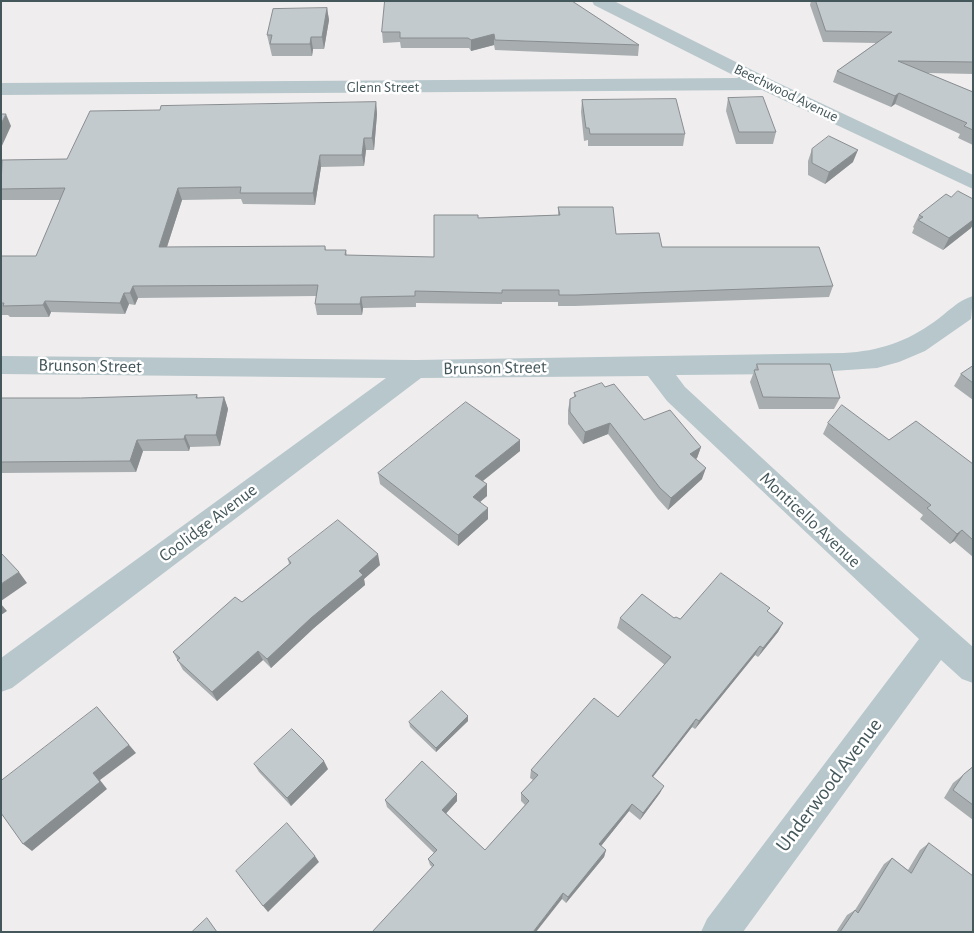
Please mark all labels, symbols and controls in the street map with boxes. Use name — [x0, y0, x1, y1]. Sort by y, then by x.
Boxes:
street label: Beechwood Avenue — [731, 60, 841, 126]
street label: Glenn Street — [347, 78, 419, 96]
street label: Brunson Street — [38, 354, 142, 378]
street label: Brunson Street — [443, 356, 547, 380]
street label: Monticello Avenue — [755, 468, 865, 572]
street label: Coolidge Avenue — [155, 479, 261, 567]
street label: Underwood Avenue — [770, 713, 888, 857]

